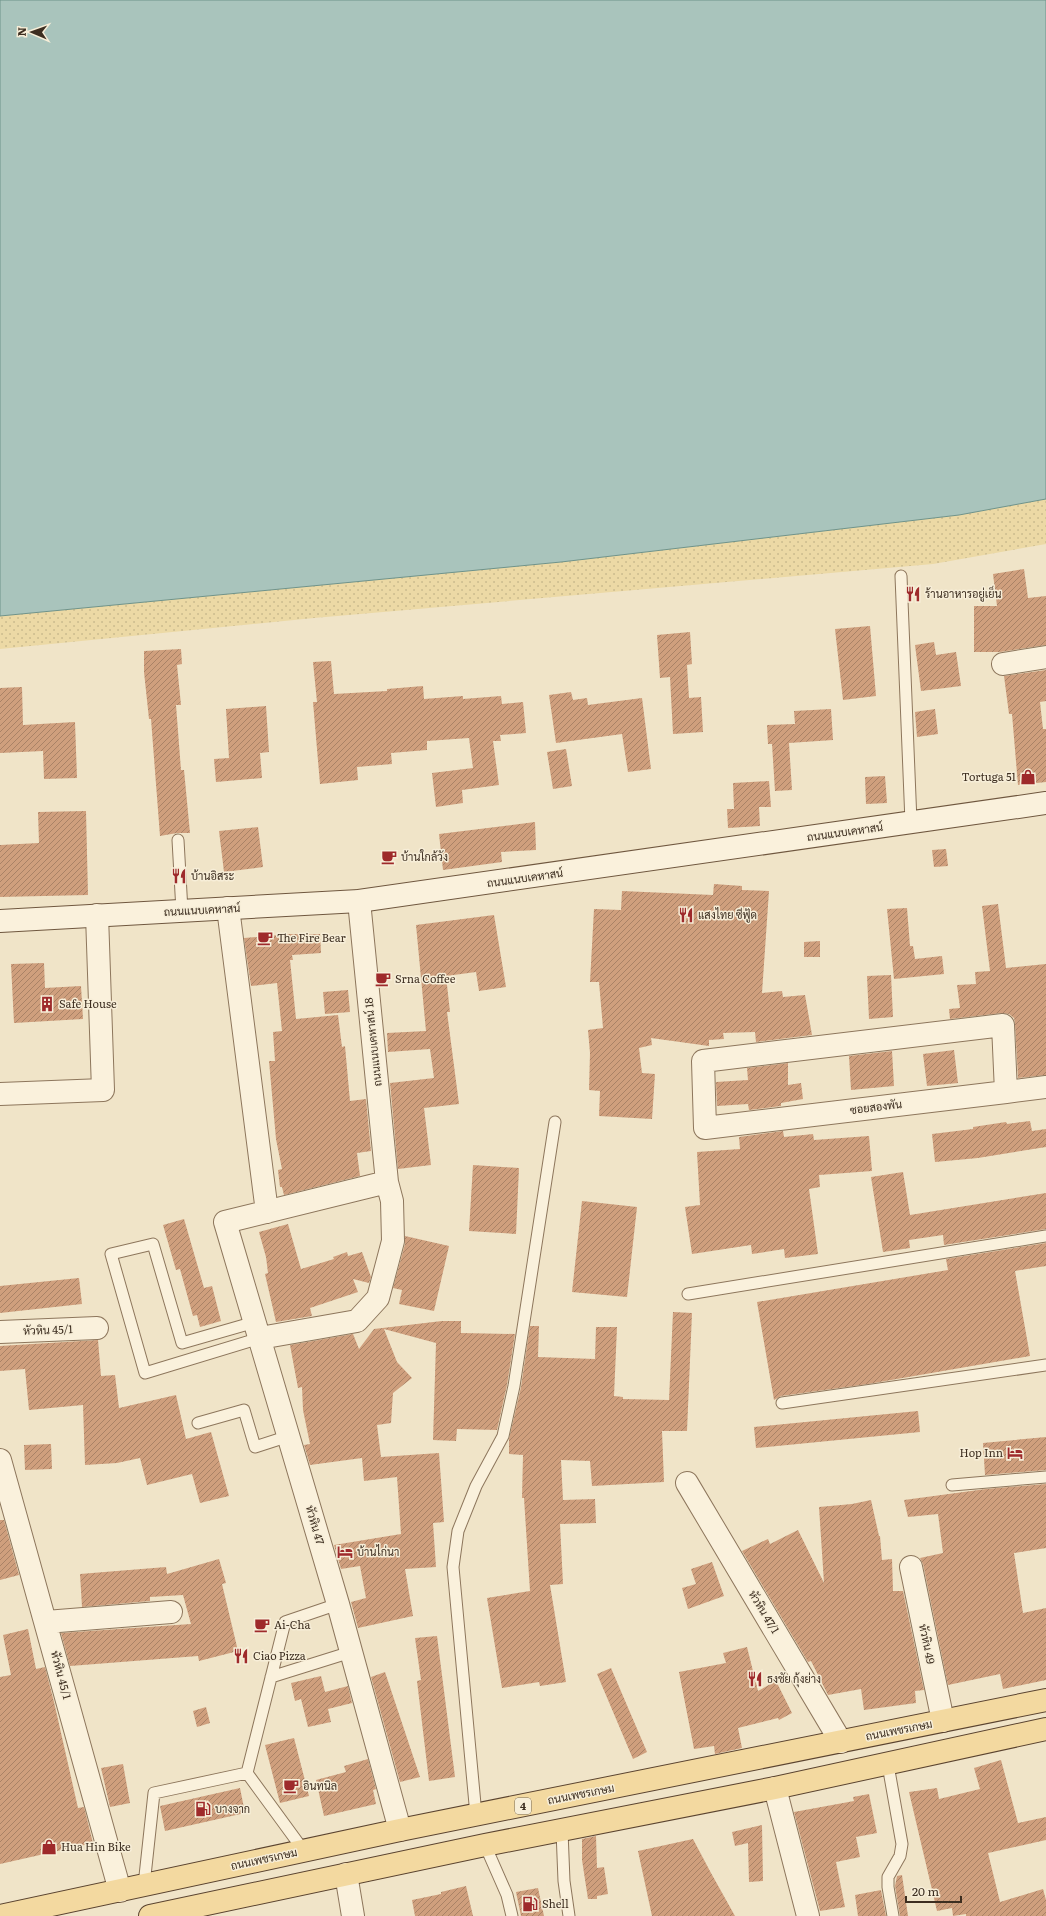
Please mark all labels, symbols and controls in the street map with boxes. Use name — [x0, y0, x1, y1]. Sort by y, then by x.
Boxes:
north arrow — [12, 12, 52, 52]
text: N — [13, 27, 29, 37]
restaurant icon: ร้านอาหารอยู่เย็น — [904, 585, 922, 603]
place label: ร้านอาหารอยู่เย็น — [925, 585, 1002, 602]
place label: Tortuga 51 — [962, 768, 1017, 784]
shop icon: Tortuga 51 — [1019, 768, 1037, 786]
street label: ถนนแนบเคหาสน์ — [806, 818, 884, 844]
cafe icon: บ้านใกล้วัง — [380, 848, 398, 866]
place label: บ้านใกล้วัง — [401, 848, 448, 864]
street label: ถนนแนบเคหาสน์ — [486, 864, 564, 890]
restaurant icon: บ้านอิสระ — [170, 867, 188, 885]
place label: บ้านอิสระ — [191, 867, 235, 883]
street label: ถนนแนบเคหาสน์ — [163, 899, 241, 919]
restaurant icon: แสงไทย ซีฟู้ด — [677, 906, 695, 924]
place label: แสงไทย ซีฟู้ด — [698, 906, 757, 923]
cafe icon: The Fire Bear — [256, 929, 274, 947]
place label: The Fire Bear — [277, 929, 347, 945]
cafe icon: Srna Coffee — [374, 970, 392, 988]
place label: Srna Coffee — [395, 970, 456, 986]
building icon: Safe House — [38, 995, 56, 1013]
place label: Safe House — [59, 995, 117, 1011]
street label: ถนนแนบเคหาสน์ 18 — [359, 997, 385, 1087]
street label: ซอยสองพัน — [849, 1095, 903, 1117]
street label: หัวหิน 45/1 — [23, 1320, 74, 1338]
place label: Hop Inn — [960, 1444, 1003, 1460]
hotel icon: Hop Inn — [1006, 1444, 1024, 1462]
street label: หัวหิน 47 — [303, 1503, 329, 1547]
hotel icon: บ้านไก่นา — [336, 1543, 354, 1561]
place label: บ้านไก่นา — [357, 1543, 399, 1559]
street label: หัวหิน 47/1 — [746, 1587, 784, 1637]
cafe icon: Ai-Cha — [253, 1616, 271, 1634]
place label: Ai-Cha — [274, 1616, 311, 1632]
street label: หัวหิน 49 — [916, 1622, 940, 1666]
restaurant icon: Ciao Pizza — [232, 1647, 250, 1665]
place label: Ciao Pizza — [253, 1647, 306, 1663]
street label: หัวหิน 45/1 — [48, 1649, 76, 1701]
restaurant icon: ธงชัย กุ้งย่าง — [746, 1670, 764, 1688]
place label: ธงชัย กุ้งย่าง — [767, 1670, 821, 1688]
street label: ถนนเพชรเกษม — [864, 1715, 934, 1743]
cafe icon: อินทนิล — [282, 1777, 300, 1795]
place label: อินทนิล — [303, 1777, 337, 1793]
street label: ถนนเพชรเกษม — [546, 1779, 616, 1807]
road number: 4 — [515, 1798, 531, 1814]
fuel station icon: บางจาก — [194, 1800, 212, 1818]
place label: บางจาก — [215, 1800, 250, 1816]
shop icon: Hua Hin Bike — [40, 1838, 58, 1856]
place label: Hua Hin Bike — [61, 1838, 131, 1854]
street label: ถนนเพชรเกษม — [229, 1843, 299, 1873]
scale bar — [906, 1878, 961, 1904]
text: 20 m — [912, 1882, 939, 1900]
fuel station icon: Shell — [521, 1895, 539, 1913]
place label: Shell — [542, 1895, 569, 1911]

